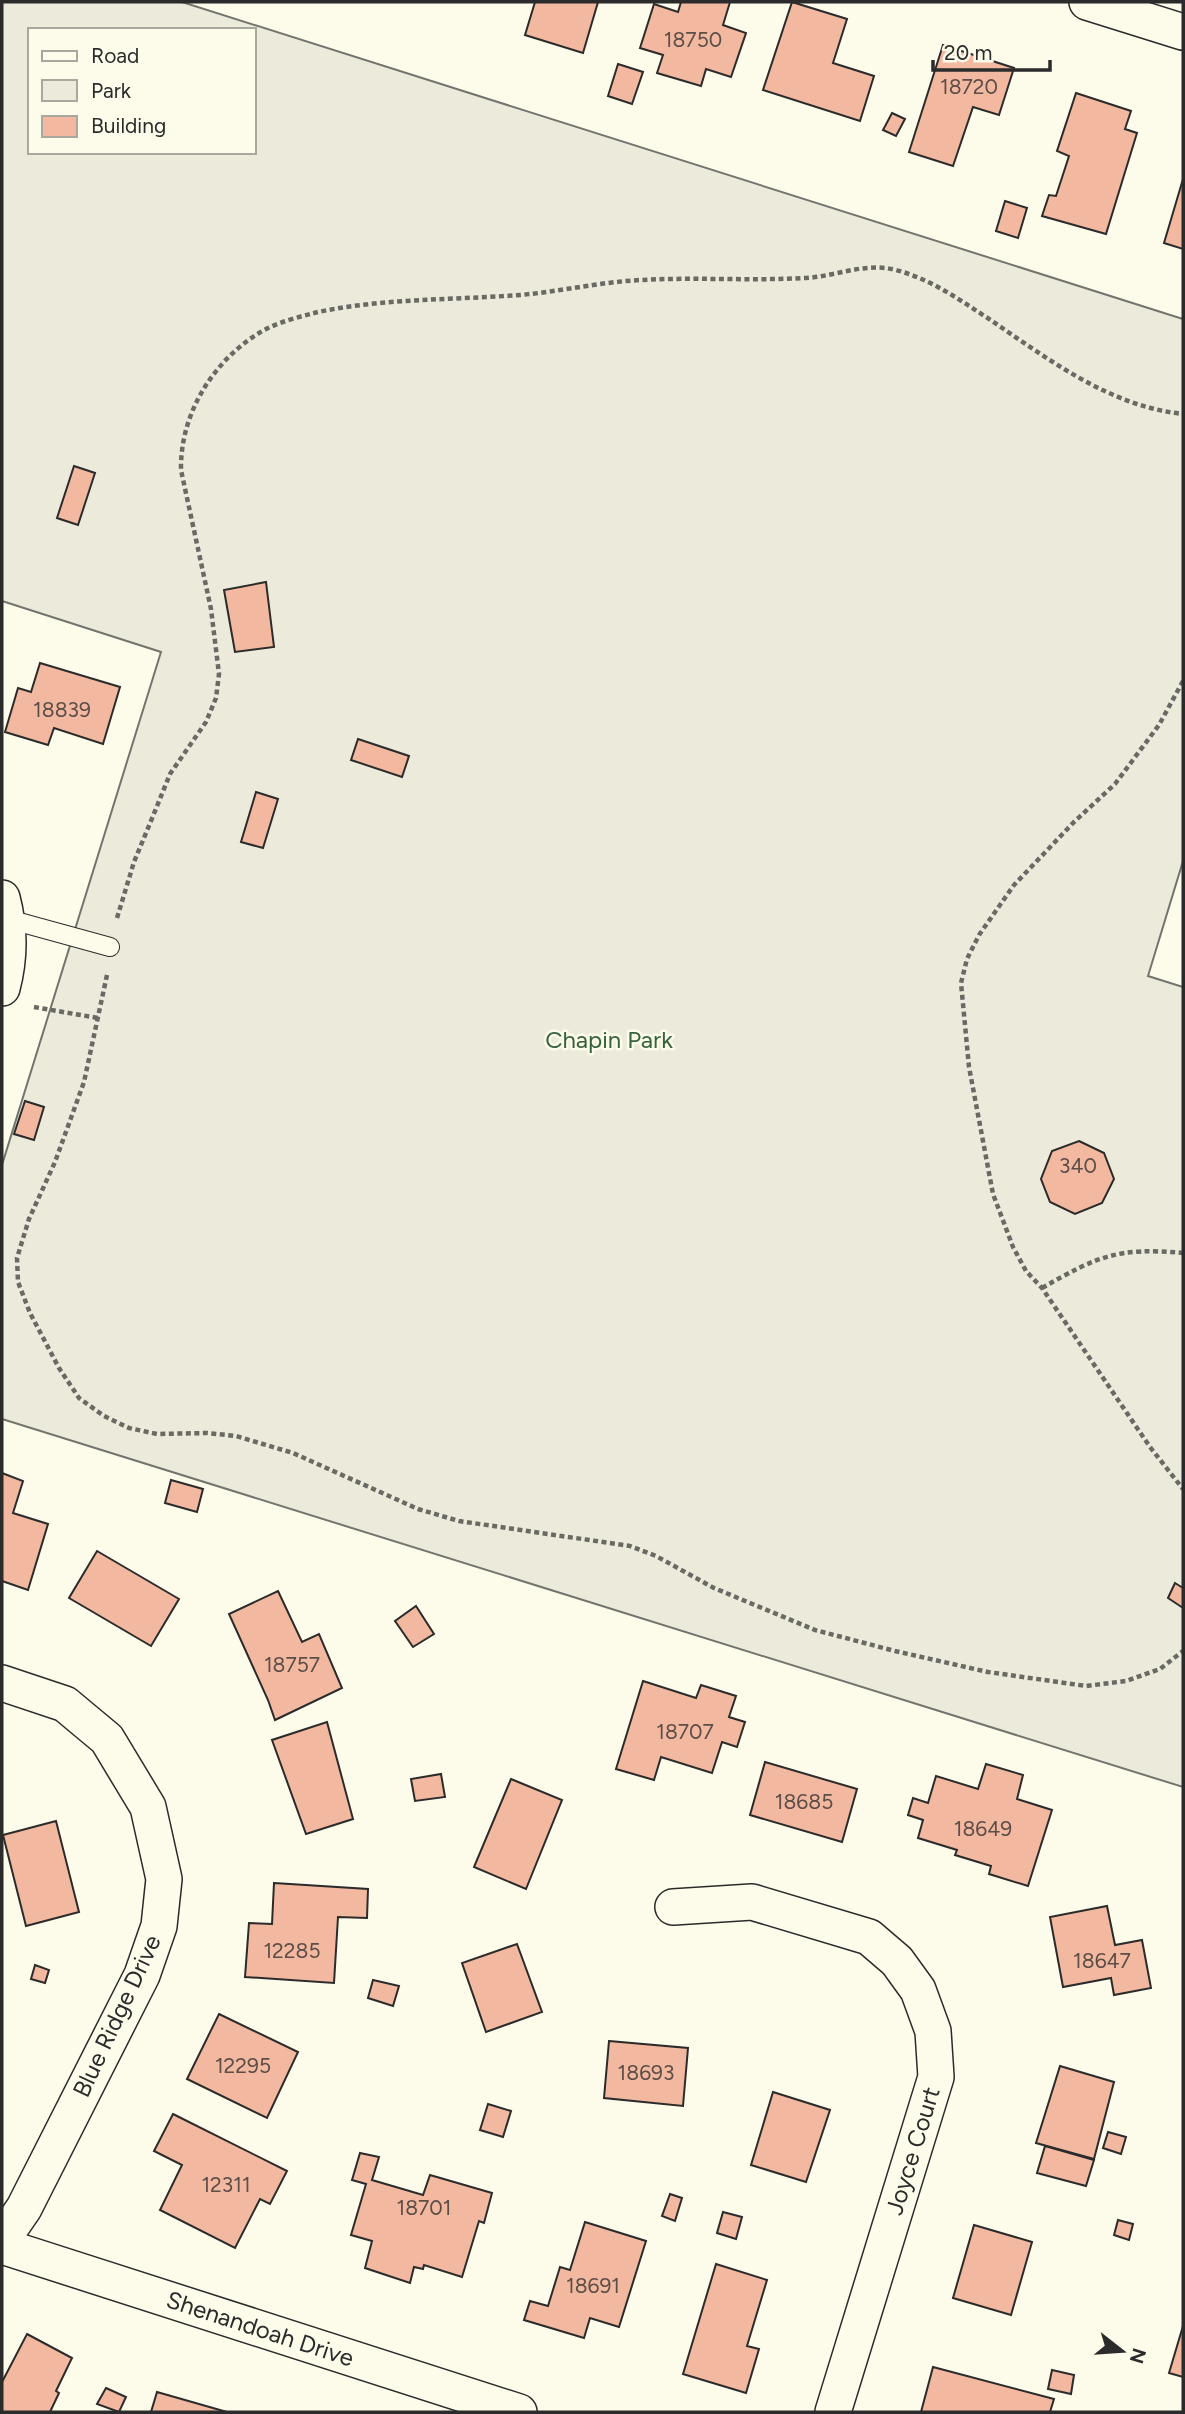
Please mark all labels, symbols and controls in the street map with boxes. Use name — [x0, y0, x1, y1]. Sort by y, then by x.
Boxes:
house number: 18750 — [664, 27, 722, 52]
legend — [28, 28, 256, 154]
scale bar — [933, 28, 1050, 72]
text: 20 m — [944, 40, 992, 65]
text: Road — [91, 43, 139, 68]
house number: 18720 — [940, 74, 998, 99]
text: Park — [91, 78, 132, 103]
text: Building — [91, 113, 166, 138]
house number: 18839 — [33, 697, 91, 722]
park label: Chapin Park — [545, 1025, 673, 1054]
house number: 340 — [1059, 1153, 1097, 1178]
house number: 18757 — [264, 1652, 320, 1677]
house number: 18707 — [656, 1719, 714, 1744]
house number: 18685 — [775, 1789, 833, 1814]
house number: 18649 — [954, 1816, 1012, 1841]
street label: Blue Ridge Drive — [66, 1930, 167, 2102]
house number: 12285 — [263, 1938, 321, 1963]
house number: 18647 — [1073, 1948, 1131, 1973]
house number: 12295 — [215, 2053, 271, 2078]
house number: 18693 — [618, 2060, 674, 2085]
street label: Joyce Court — [879, 2083, 946, 2218]
house number: 12311 — [201, 2172, 251, 2197]
house number: 18701 — [397, 2195, 451, 2220]
house number: 18691 — [566, 2273, 620, 2298]
street label: Shenandoah Drive — [163, 2285, 358, 2372]
north arrow — [1087, 2316, 1157, 2386]
text: N — [1125, 2345, 1151, 2366]

